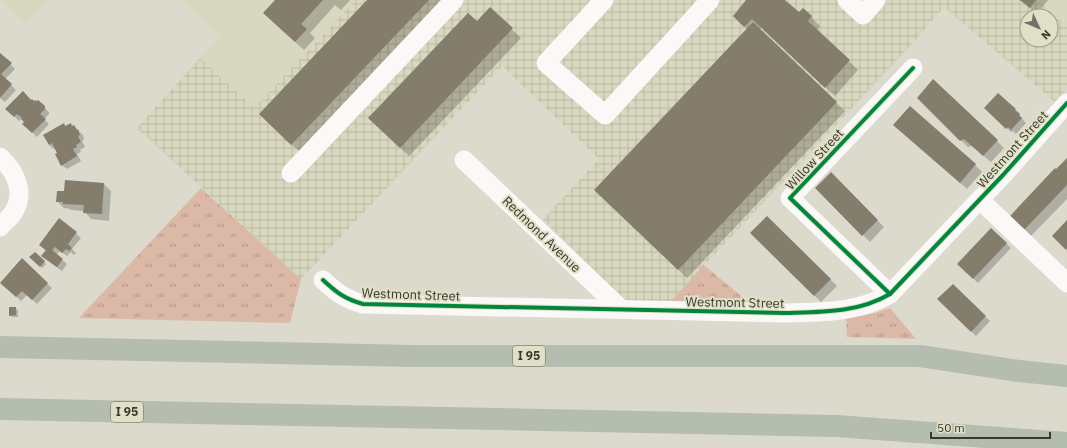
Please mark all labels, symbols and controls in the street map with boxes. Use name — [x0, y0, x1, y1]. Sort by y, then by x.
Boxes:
north arrow — [1019, 8, 1059, 48]
text: N — [1038, 27, 1054, 43]
street label: Westmont Street — [973, 107, 1052, 192]
street label: Willow Street — [782, 125, 847, 194]
street label: Redmond Avenue — [499, 193, 585, 276]
street label: Westmont Street — [361, 284, 461, 305]
street label: Westmont Street — [686, 293, 784, 312]
road number: I 95 — [513, 346, 545, 366]
road number: I 95 — [111, 402, 143, 422]
scale bar — [931, 414, 1050, 440]
text: 50 m — [937, 420, 965, 435]

